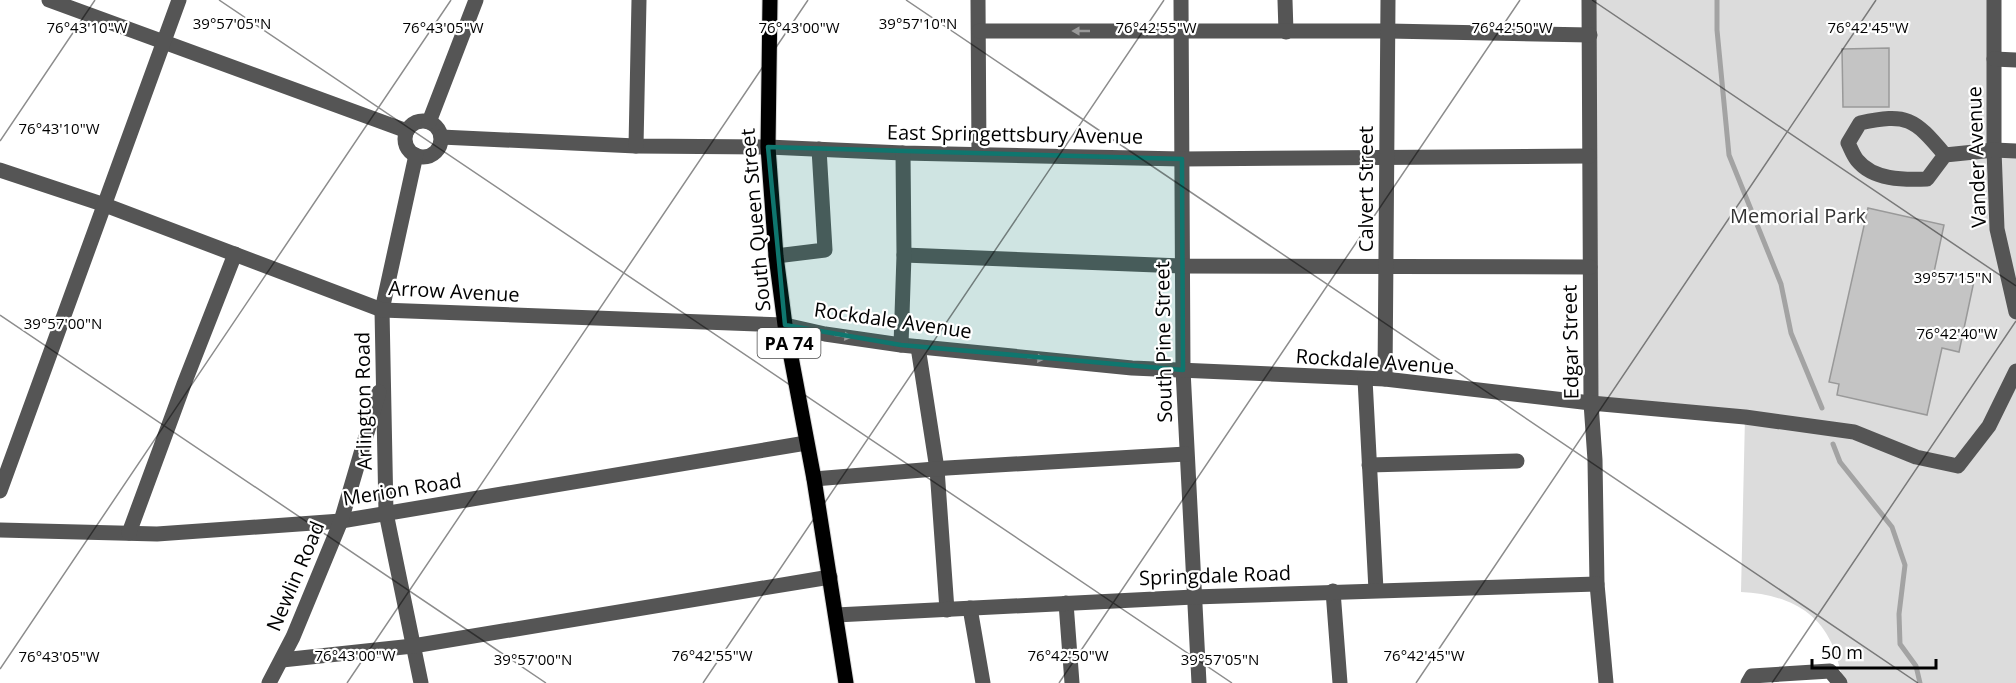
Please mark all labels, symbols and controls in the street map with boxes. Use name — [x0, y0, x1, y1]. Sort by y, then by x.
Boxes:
text: 39°57'05"N — [193, 13, 271, 33]
text: 39°57'10"N — [879, 13, 957, 33]
text: 76°43'10"W — [47, 17, 128, 37]
text: 76°43'05"W — [403, 17, 484, 37]
text: 76°43'00"W — [759, 17, 840, 37]
text: 76°42'55"W — [1116, 17, 1197, 37]
text: 76°42'50"W — [1472, 17, 1553, 37]
text: 76°42'45"W — [1828, 17, 1909, 37]
one-way arrow — [1071, 26, 1090, 36]
street label: Vander Avenue — [1960, 86, 1992, 228]
text: 76°43'10"W — [19, 118, 100, 138]
street label: East Springettsbury Avenue — [887, 118, 1143, 150]
street label: Calvert Street — [1352, 126, 1379, 252]
street label: South Queen Street — [734, 127, 776, 313]
park label: Memorial Park — [1730, 202, 1867, 229]
street label: South Pine Street — [1148, 261, 1178, 423]
text: 39°57'15"N — [1914, 267, 1992, 287]
street label: Arrow Avenue — [388, 274, 520, 308]
street label: Edgar Street — [1556, 284, 1584, 400]
street label: Rockdale Avenue — [812, 296, 974, 344]
text: 39°57'00"N — [24, 313, 102, 333]
text: 76°42'40"W — [1917, 323, 1998, 343]
road number: PA 74 — [758, 328, 820, 358]
street label: Arlington Road — [348, 332, 378, 470]
one-way arrow — [833, 332, 852, 341]
street label: Rockdale Avenue — [1295, 342, 1455, 380]
one-way arrow — [1027, 353, 1046, 363]
street label: Merion Road — [341, 466, 463, 512]
street label: Newlin Road — [260, 517, 330, 635]
street label: Springdale Road — [1139, 559, 1291, 591]
scale bar — [1812, 632, 1936, 670]
text: 50 m — [1821, 640, 1863, 664]
text: 76°43'00"W — [315, 645, 396, 665]
text: 76°42'55"W — [672, 645, 753, 665]
text: 76°42'50"W — [1028, 645, 1109, 665]
text: 76°42'45"W — [1384, 645, 1465, 665]
text: 76°43'05"W — [19, 646, 100, 666]
text: 39°57'00"N — [494, 649, 572, 669]
text: 39°57'05"N — [1181, 649, 1259, 669]

